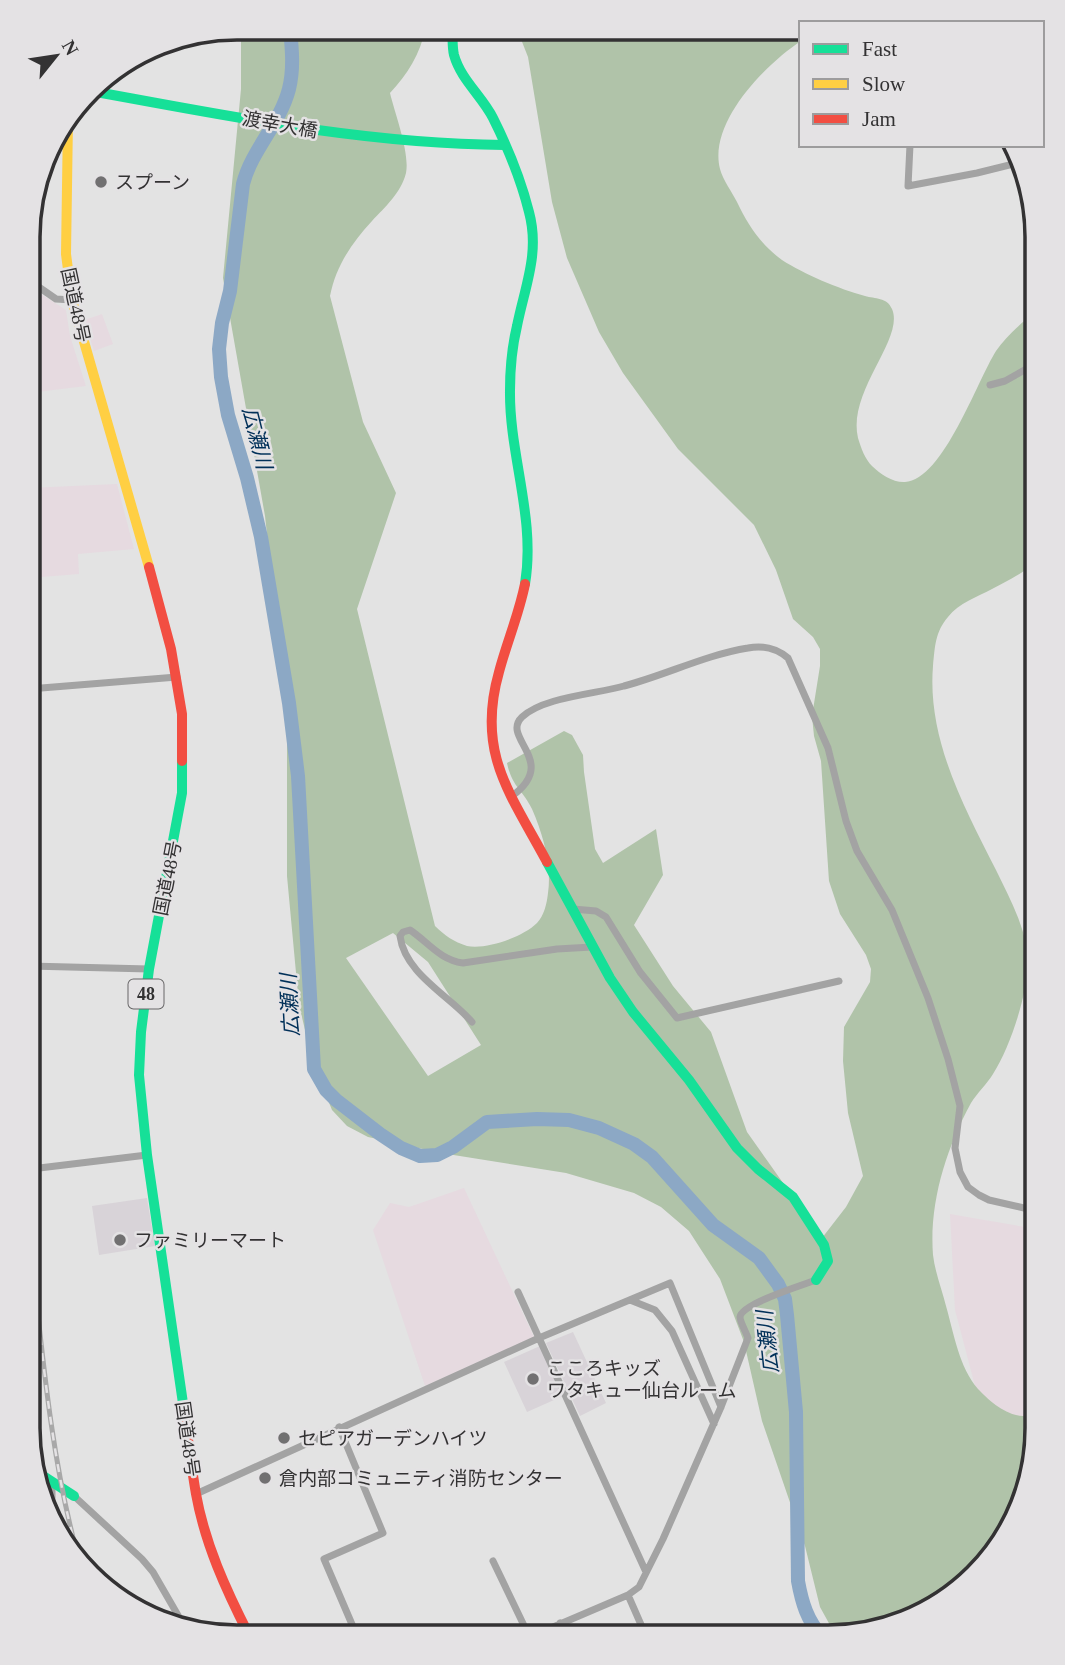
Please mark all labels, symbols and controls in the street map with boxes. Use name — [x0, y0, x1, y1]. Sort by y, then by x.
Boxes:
north arrow — [21, 21, 91, 91]
legend — [799, 21, 1044, 147]
text: N — [58, 37, 83, 59]
text: Fast — [862, 37, 897, 61]
text: Slow — [862, 72, 906, 96]
text: Jam — [862, 107, 896, 131]
street label: 渡幸大橋 — [241, 108, 319, 141]
place label: スプーン — [115, 172, 190, 193]
marker: スプーン — [93, 174, 109, 190]
street label: 国道48号 — [57, 266, 94, 344]
water label: 広瀬川 — [238, 405, 277, 473]
street label: 国道48号 — [150, 839, 185, 917]
water label: 広瀬川 — [276, 971, 304, 1037]
road number: 48 — [128, 979, 164, 1009]
place label: ファミリーマート — [134, 1230, 286, 1251]
marker: ファミリーマート — [112, 1232, 128, 1248]
water label: 広瀬川 — [753, 1307, 783, 1375]
place label: こころキッズ ワタキュー仙台ルーム — [547, 1358, 736, 1401]
marker: こころキッズ ワタキュー仙台ルーム — [525, 1371, 541, 1387]
street label: 国道48号 — [172, 1400, 203, 1478]
place label: セピアガーデンハイツ — [298, 1428, 488, 1449]
marker: セピアガーデンハイツ — [276, 1430, 292, 1446]
place label: 倉内部コミュニティ消防センター — [279, 1468, 563, 1489]
marker: 倉内部コミュニティ消防センター — [257, 1470, 273, 1486]

